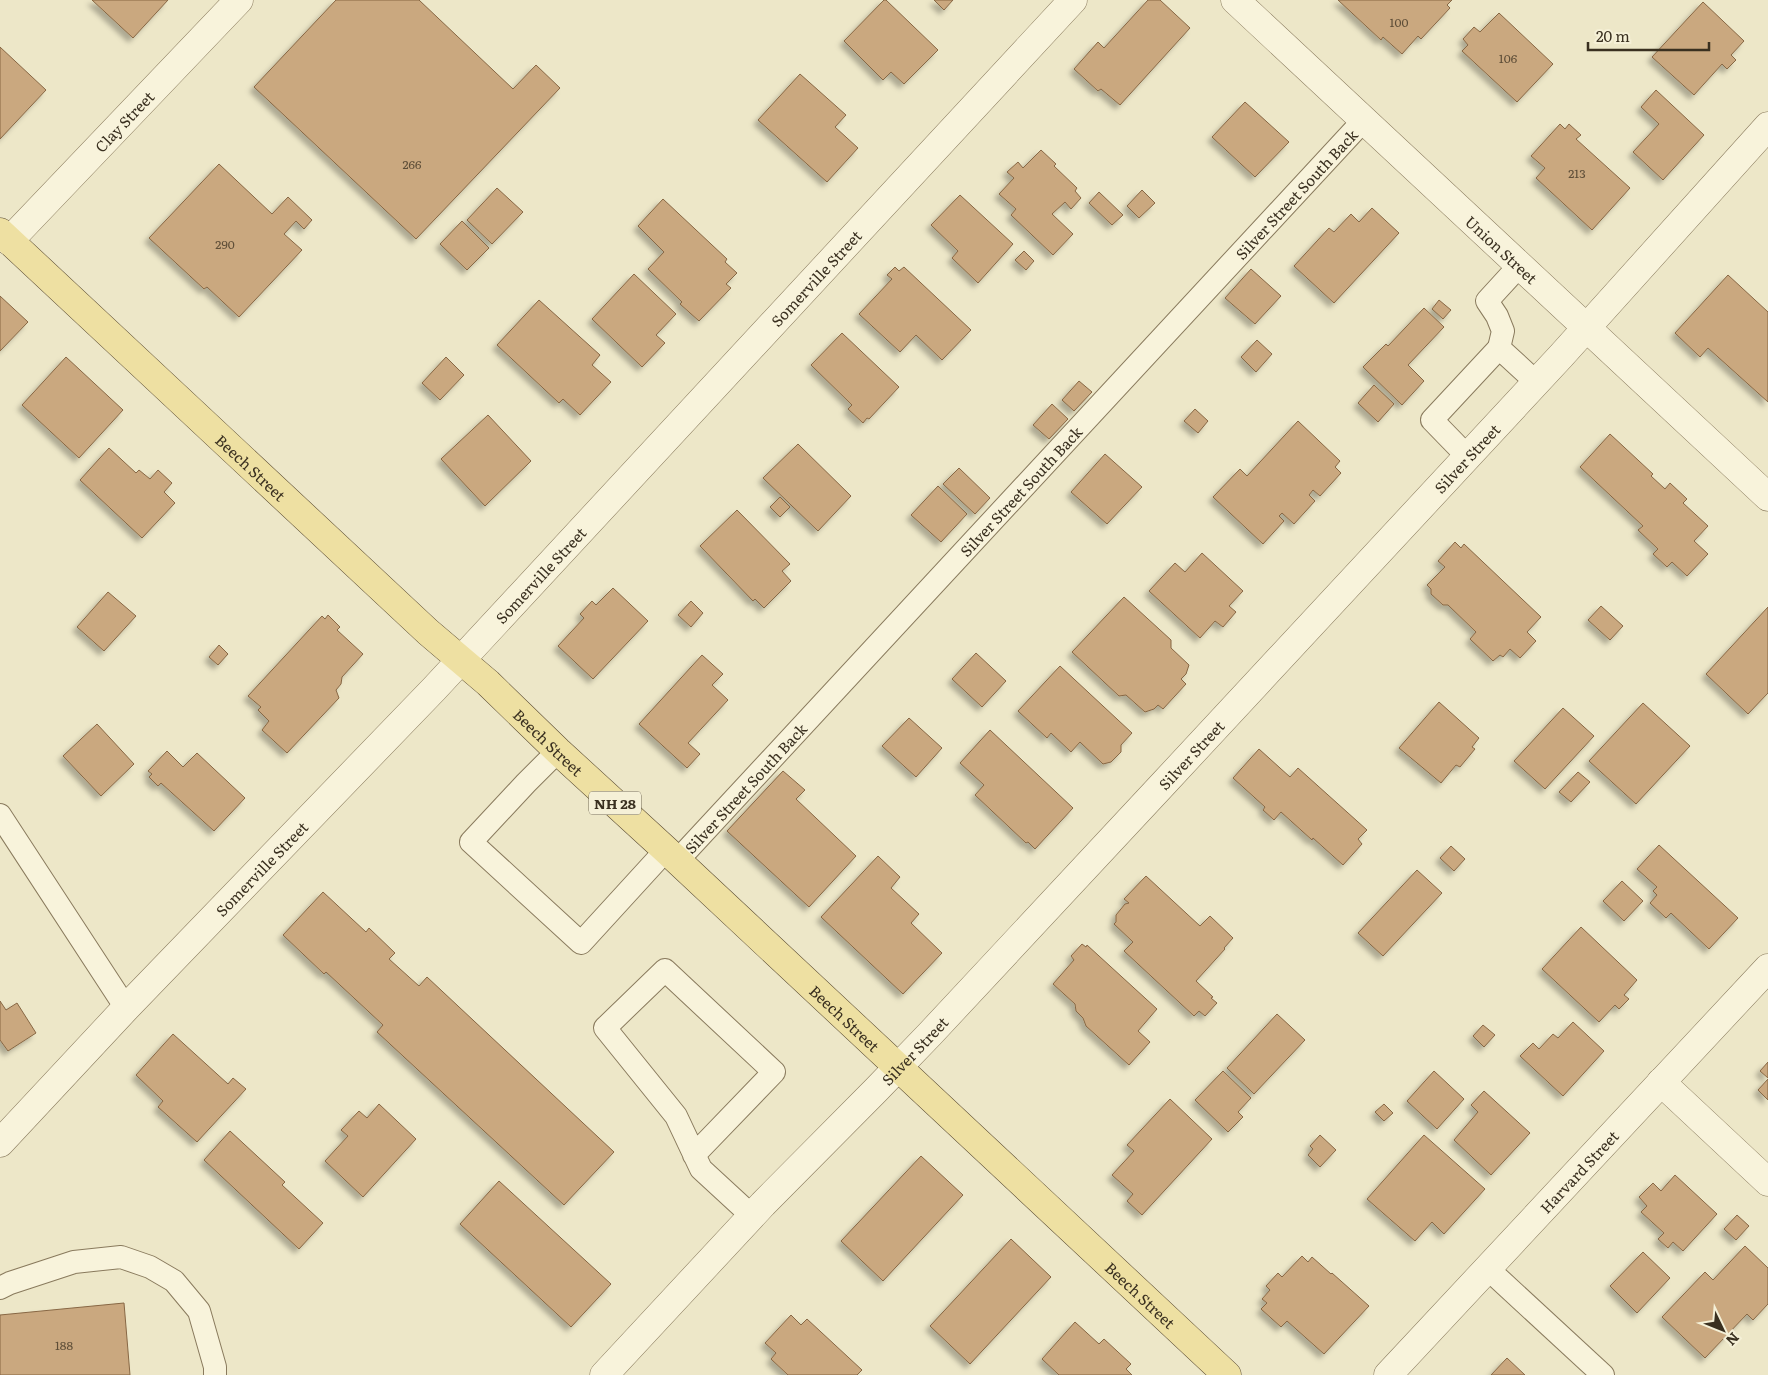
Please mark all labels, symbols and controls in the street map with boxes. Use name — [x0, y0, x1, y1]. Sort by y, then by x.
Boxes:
house number: 100 — [1390, 13, 1408, 31]
scale bar — [1588, 20, 1709, 52]
text: 20 m — [1596, 24, 1630, 47]
house number: 106 — [1499, 49, 1518, 67]
street label: Clay Street — [89, 85, 159, 157]
street label: Silver Street South Back — [1229, 122, 1363, 264]
house number: 266 — [403, 155, 422, 173]
house number: 213 — [1568, 164, 1586, 182]
street label: Union Street — [1461, 209, 1543, 288]
street label: Somerville Street — [765, 224, 866, 331]
house number: 290 — [215, 235, 235, 253]
street label: Silver Street — [1428, 418, 1505, 498]
street label: Silver Street South Back — [954, 420, 1087, 561]
street label: Beech Street — [211, 428, 292, 506]
street label: Somerville Street — [489, 521, 591, 628]
street label: Beech Street — [509, 703, 589, 781]
street label: Silver Street — [1152, 714, 1229, 794]
street label: Silver Street South Back — [678, 717, 812, 858]
road number: NH 28 — [589, 791, 641, 814]
street label: Somerville Street — [209, 815, 312, 921]
street label: Beech Street — [805, 979, 885, 1056]
street label: Silver Street — [875, 1011, 953, 1090]
street label: Harvard Street — [1534, 1124, 1623, 1218]
street label: Beech Street — [1101, 1256, 1181, 1333]
north arrow — [1698, 1305, 1748, 1355]
text: N — [1722, 1328, 1745, 1351]
house number: 188 — [55, 1336, 73, 1354]

